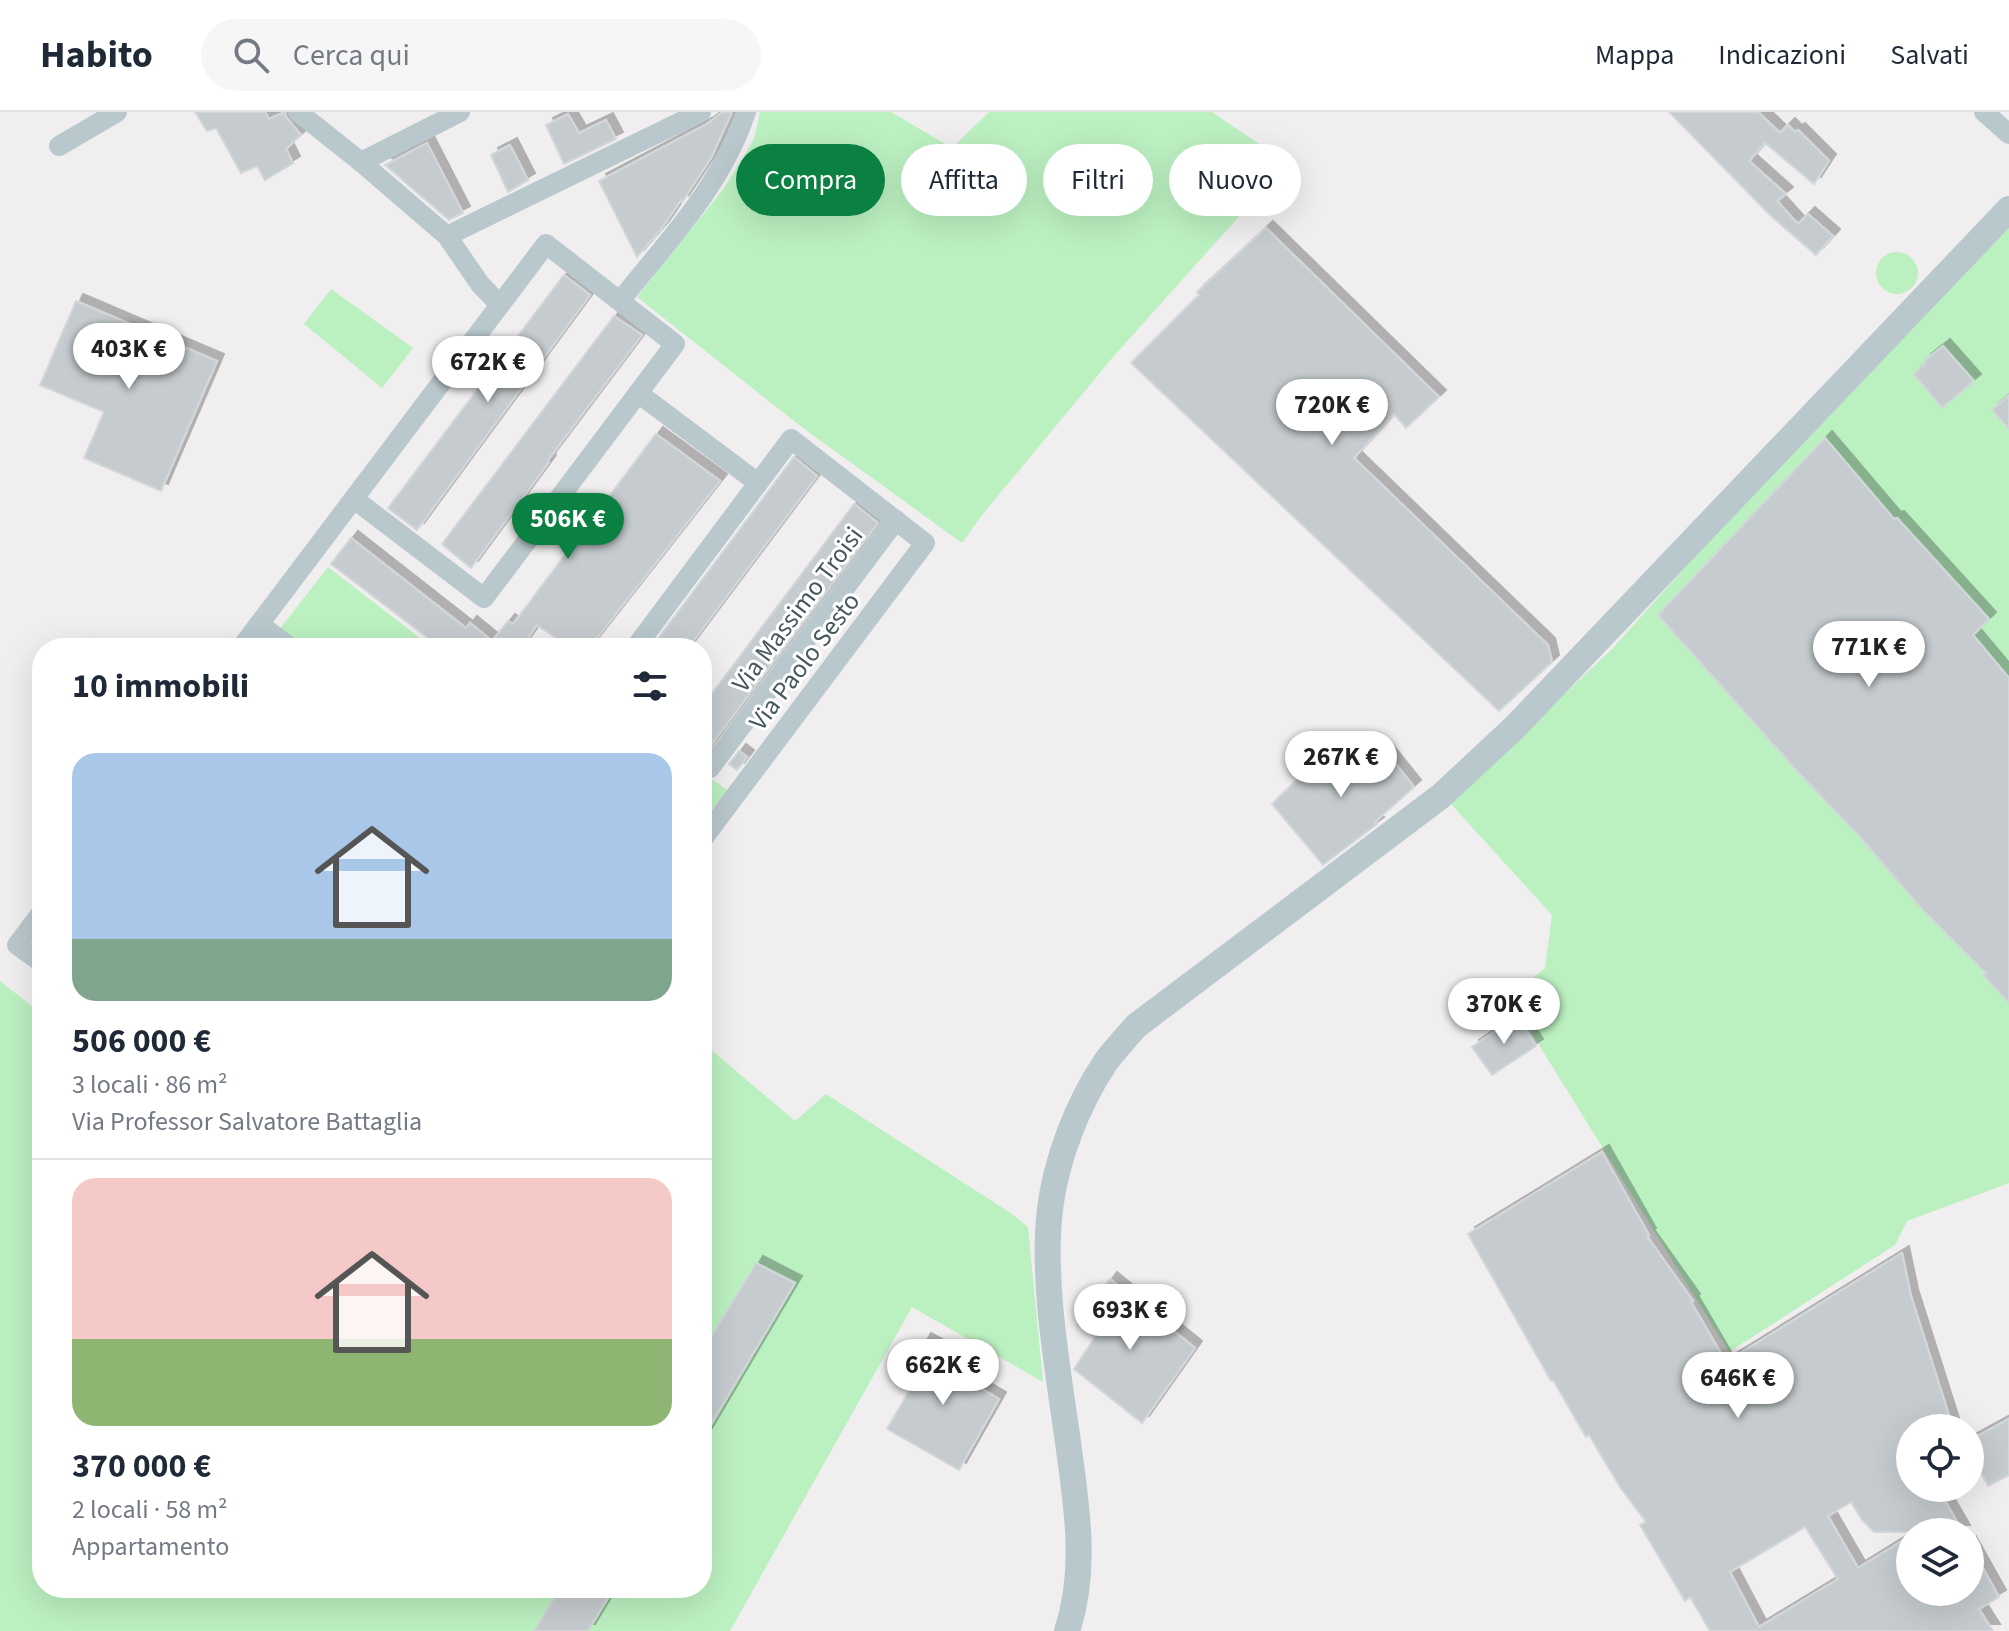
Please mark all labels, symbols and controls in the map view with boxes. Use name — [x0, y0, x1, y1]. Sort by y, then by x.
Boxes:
search box — [201, 19, 761, 91]
text: Habito — [40, 28, 153, 82]
icon: search — [229, 33, 273, 77]
text: Cerca qui — [293, 34, 410, 77]
text: Mappa — [1595, 35, 1674, 75]
text: Indicazioni — [1718, 35, 1846, 75]
text: Salvati — [1890, 35, 1969, 75]
chip: Compra — [736, 144, 885, 216]
chip: Affitta — [901, 144, 1027, 216]
chip: Filtri — [1043, 144, 1153, 216]
chip: Nuovo — [1169, 144, 1301, 216]
pin: 403K € — [64, 323, 194, 391]
text: 403K € — [91, 330, 167, 367]
pin: 672K € — [423, 336, 553, 404]
text: 672K € — [450, 343, 526, 380]
pin: 720K € — [1267, 379, 1397, 447]
text: 720K € — [1294, 386, 1370, 423]
pin: 506K € — [503, 493, 633, 561]
text: 506K € — [530, 500, 606, 537]
street label: Via Massimo Troisi — [723, 519, 872, 700]
street label: Via Paolo Sesto — [740, 584, 869, 738]
pin: 771K € — [1804, 621, 1934, 689]
text: 771K € — [1831, 628, 1907, 665]
text: 10 immobili — [72, 662, 249, 711]
icon: filters — [628, 664, 672, 708]
pin: 267K € — [1276, 731, 1406, 799]
text: 267K € — [1303, 738, 1379, 775]
icon: home — [300, 805, 444, 949]
pin: 370K € — [1439, 978, 1569, 1046]
text: 370K € — [1466, 985, 1542, 1022]
text: 506 000 € — [72, 1017, 211, 1066]
text: 3 locali · 86 m² — [72, 1066, 228, 1103]
text: Via Professor Salvatore Battaglia — [72, 1103, 422, 1140]
icon: home — [300, 1230, 444, 1374]
pin: 693K € — [1065, 1284, 1195, 1352]
text: 693K € — [1092, 1291, 1168, 1328]
pin: 662K € — [878, 1339, 1008, 1407]
text: 662K € — [905, 1346, 981, 1383]
pin: 646K € — [1673, 1352, 1803, 1420]
text: 646K € — [1700, 1359, 1776, 1396]
map controls — [1896, 1414, 1984, 1606]
button: locate — [1896, 1414, 1984, 1502]
text: 370 000 € — [72, 1442, 211, 1491]
text: 2 locali · 58 m² — [72, 1491, 228, 1528]
button: layers — [1896, 1518, 1984, 1606]
text: Appartamento — [72, 1528, 229, 1565]

